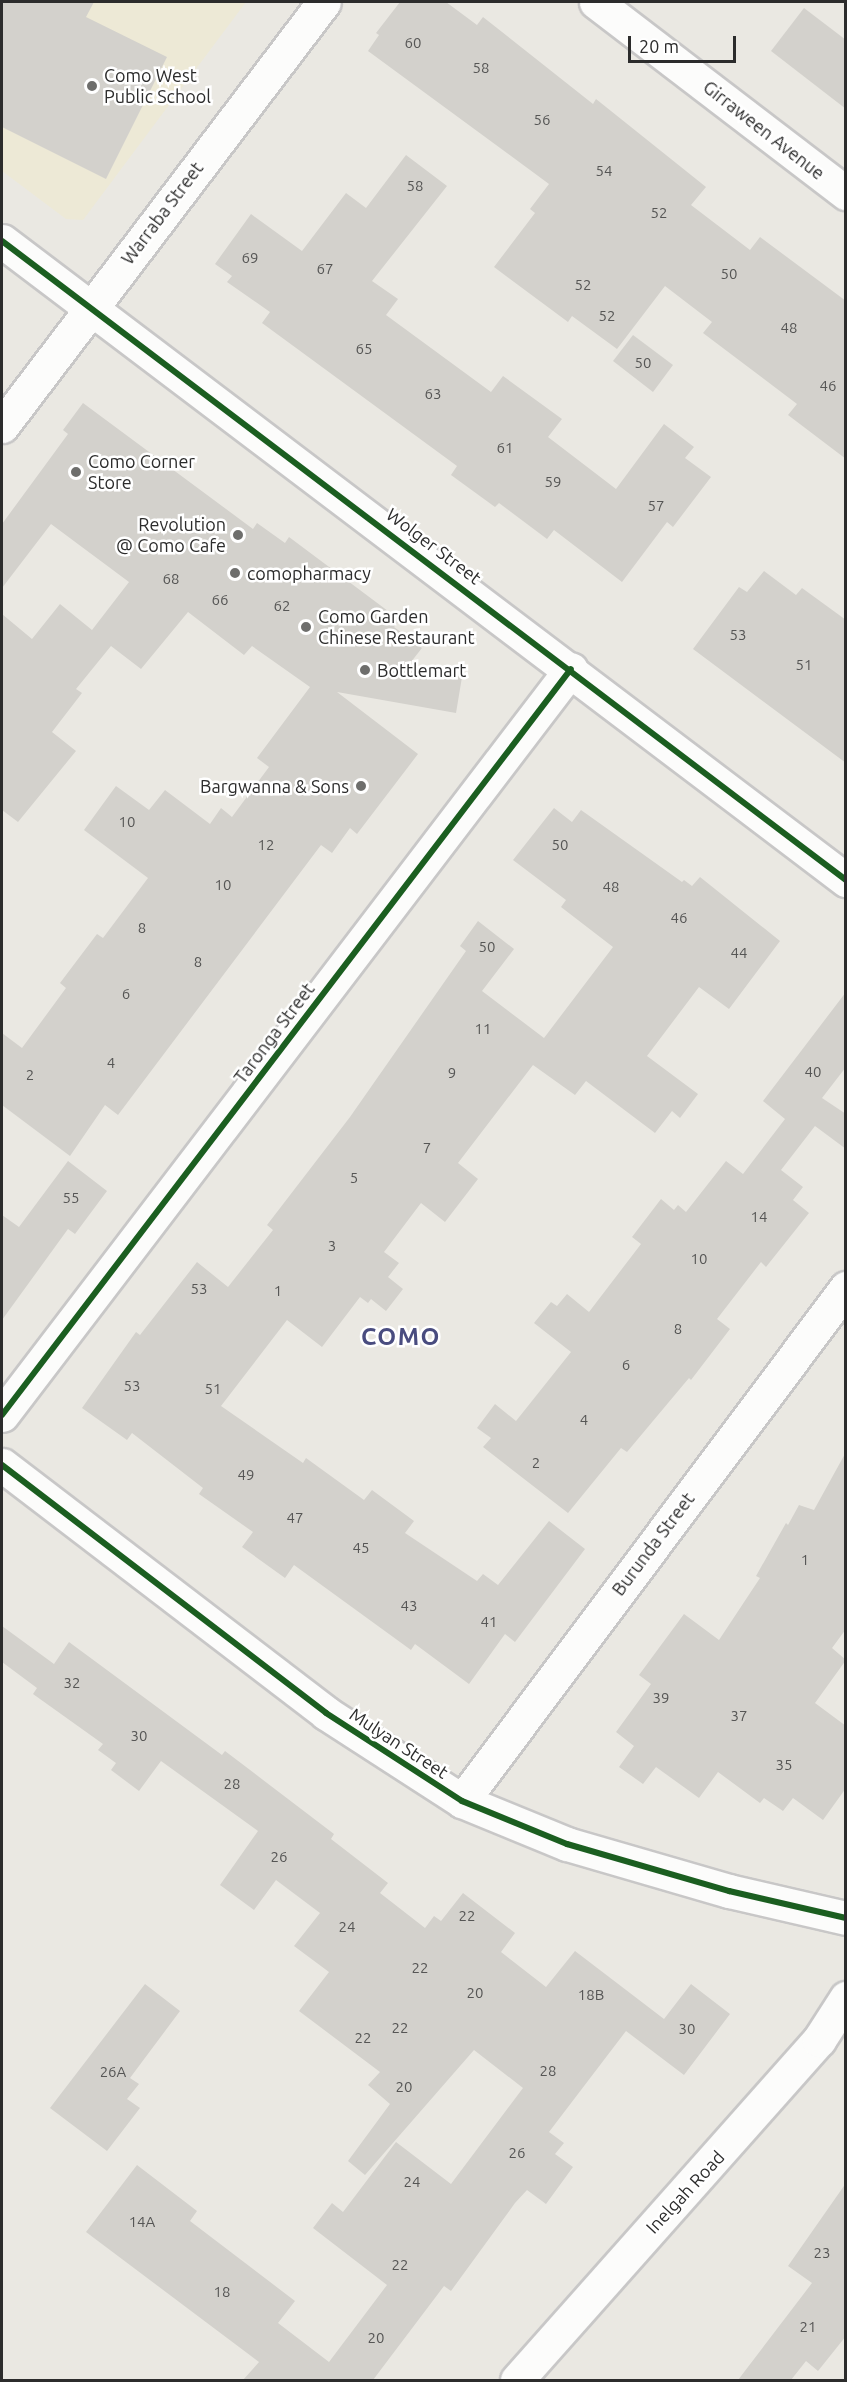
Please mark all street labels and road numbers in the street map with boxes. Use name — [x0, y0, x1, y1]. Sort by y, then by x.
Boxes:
street label: Girraween Avenue — [699, 76, 829, 184]
street label: Warraba Street — [116, 158, 208, 268]
street label: Wolger Street — [382, 503, 486, 589]
street label: Taronga Street — [229, 979, 319, 1087]
street label: Burunda Street — [607, 1488, 699, 1600]
street label: Mulyan Street — [346, 1703, 452, 1783]
street label: Inelgah Road — [641, 2146, 729, 2238]

